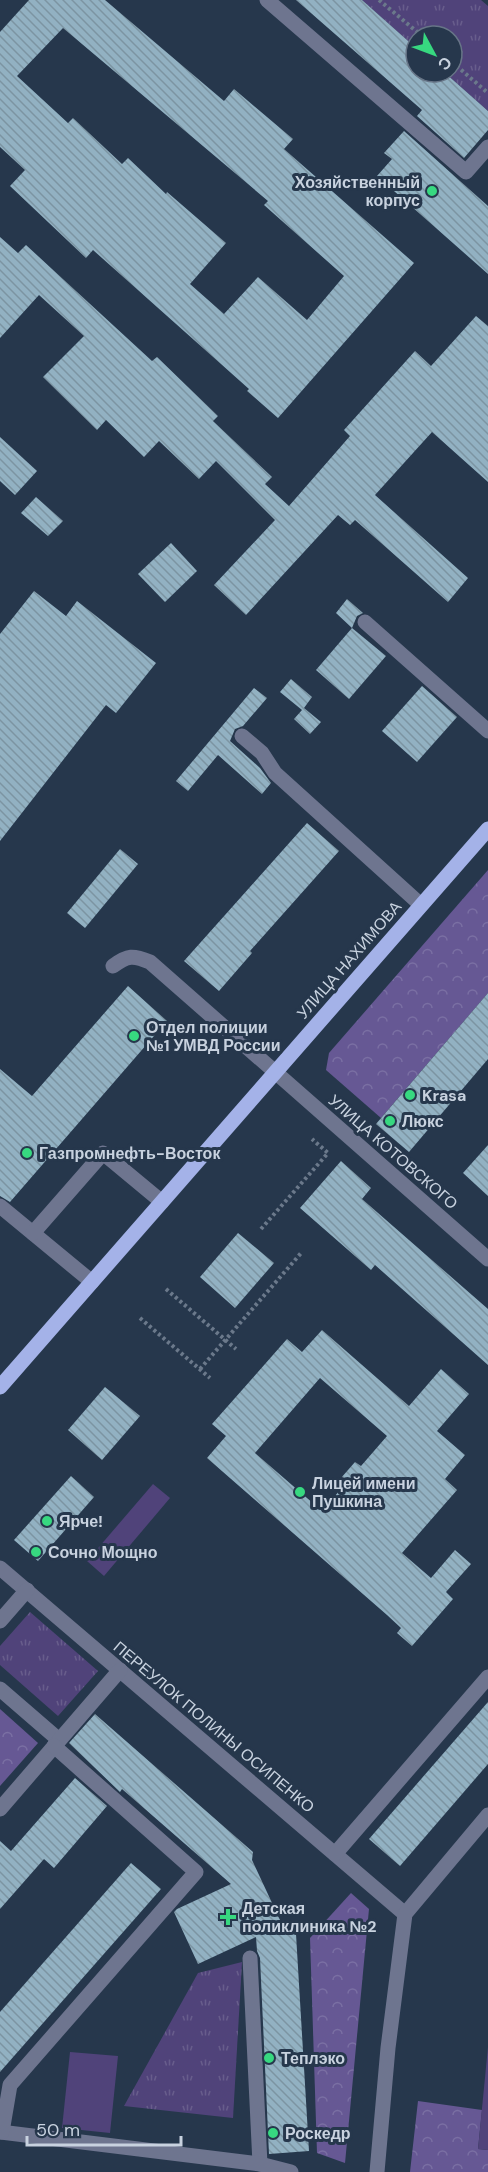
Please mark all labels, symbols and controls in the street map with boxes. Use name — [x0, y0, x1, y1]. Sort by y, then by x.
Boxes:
north arrow — [404, 24, 464, 84]
text: С — [433, 52, 457, 75]
place label: Хозяйственный корпус — [295, 172, 420, 211]
marker: Хозяйственный корпус — [425, 184, 439, 198]
street label: УЛИЦА НАХИМОВА — [292, 896, 406, 1023]
place label: Отдел полиции №1 УМВД России — [146, 1017, 281, 1056]
marker: Отдел полиции №1 УМВД России — [127, 1029, 141, 1043]
place label: Krasa — [422, 1085, 466, 1106]
marker: Krasa — [403, 1088, 417, 1102]
street label: УЛИЦА КОТОВСКОГО — [324, 1090, 462, 1214]
place label: Люкс — [402, 1111, 444, 1132]
marker: Люкс — [383, 1114, 397, 1128]
place label: Газпромнефть-Восток — [39, 1143, 221, 1164]
marker: Газпромнефть-Восток — [20, 1146, 34, 1160]
place label: Лицей имени Пушкина — [312, 1473, 415, 1512]
marker: Лицей имени Пушкина — [293, 1485, 307, 1499]
place label: Ярче! — [59, 1511, 103, 1532]
marker: Ярче! — [40, 1514, 54, 1528]
place label: Сочно Мощно — [48, 1542, 158, 1563]
marker: Сочно Мощно — [29, 1545, 43, 1559]
street label: ПЕРЕУЛОК ПОЛИНЫ ОСИПЕНКО — [109, 1637, 319, 1817]
place label: Детская поликлиника №2 — [242, 1898, 376, 1937]
marker: Детская поликлиника №2 — [219, 1908, 237, 1926]
place label: Теплэко — [281, 2048, 345, 2069]
marker: Теплэко — [262, 2051, 276, 2065]
scale bar — [27, 2109, 182, 2147]
text: 50 m — [36, 2118, 80, 2142]
place label: Роскедр — [285, 2123, 351, 2144]
marker: Роскедр — [266, 2126, 280, 2140]

